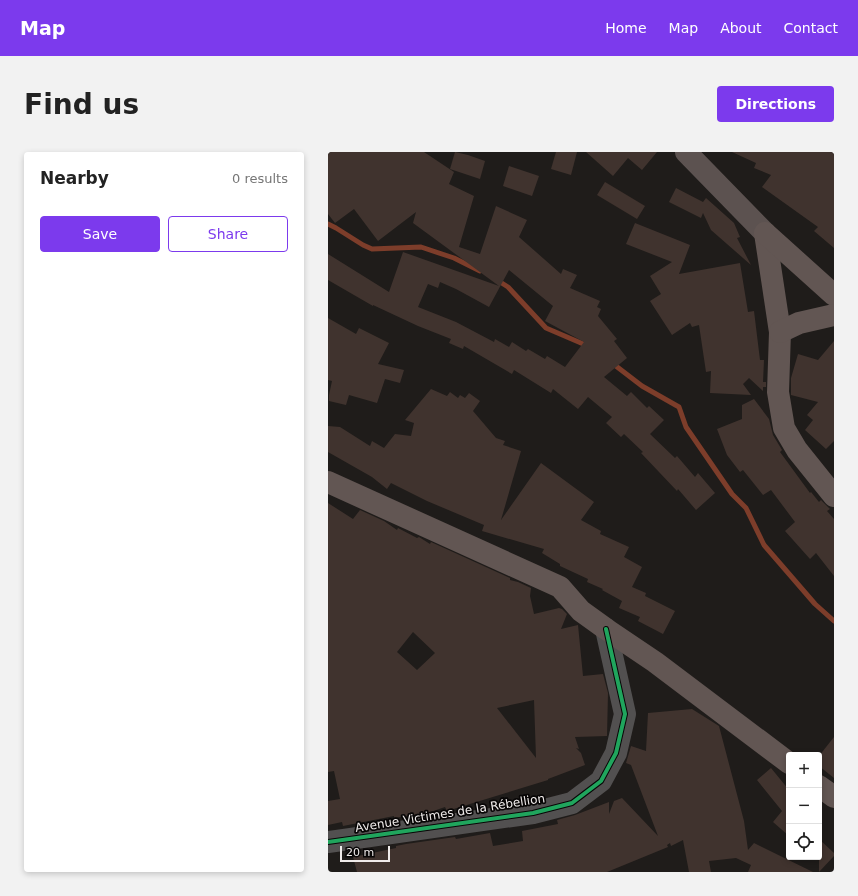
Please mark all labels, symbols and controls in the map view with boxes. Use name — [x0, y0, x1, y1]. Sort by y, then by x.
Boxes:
text: Map — [20, 17, 65, 39]
text: Home — [605, 20, 647, 36]
text: Map — [669, 20, 698, 36]
text: About — [720, 20, 762, 36]
text: Contact — [784, 20, 838, 36]
button: Directions — [717, 86, 834, 122]
text: Find us — [24, 88, 139, 121]
text: Nearby — [40, 168, 109, 188]
text: 0 results — [232, 171, 288, 186]
button: Save — [40, 216, 160, 252]
button: Share — [168, 216, 288, 252]
map controls — [786, 752, 822, 860]
button: + — [786, 752, 822, 788]
button: − — [786, 788, 822, 824]
street label: Avenue Victimes de la Rébellion — [354, 791, 546, 835]
button: locate — [786, 824, 822, 860]
scale bar — [340, 844, 390, 863]
text: 20 m — [346, 846, 374, 859]

